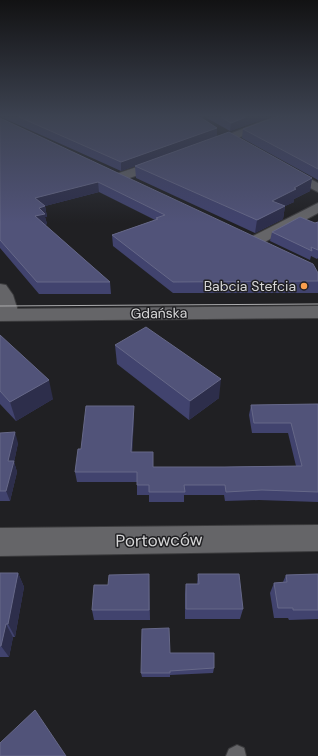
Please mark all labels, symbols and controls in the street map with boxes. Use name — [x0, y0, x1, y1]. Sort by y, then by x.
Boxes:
place label: Babcia Stefcia — [204, 277, 296, 295]
marker: Babcia Stefcia — [299, 281, 309, 291]
street label: Gdańska — [131, 304, 187, 322]
street label: Portowców — [115, 528, 203, 552]

